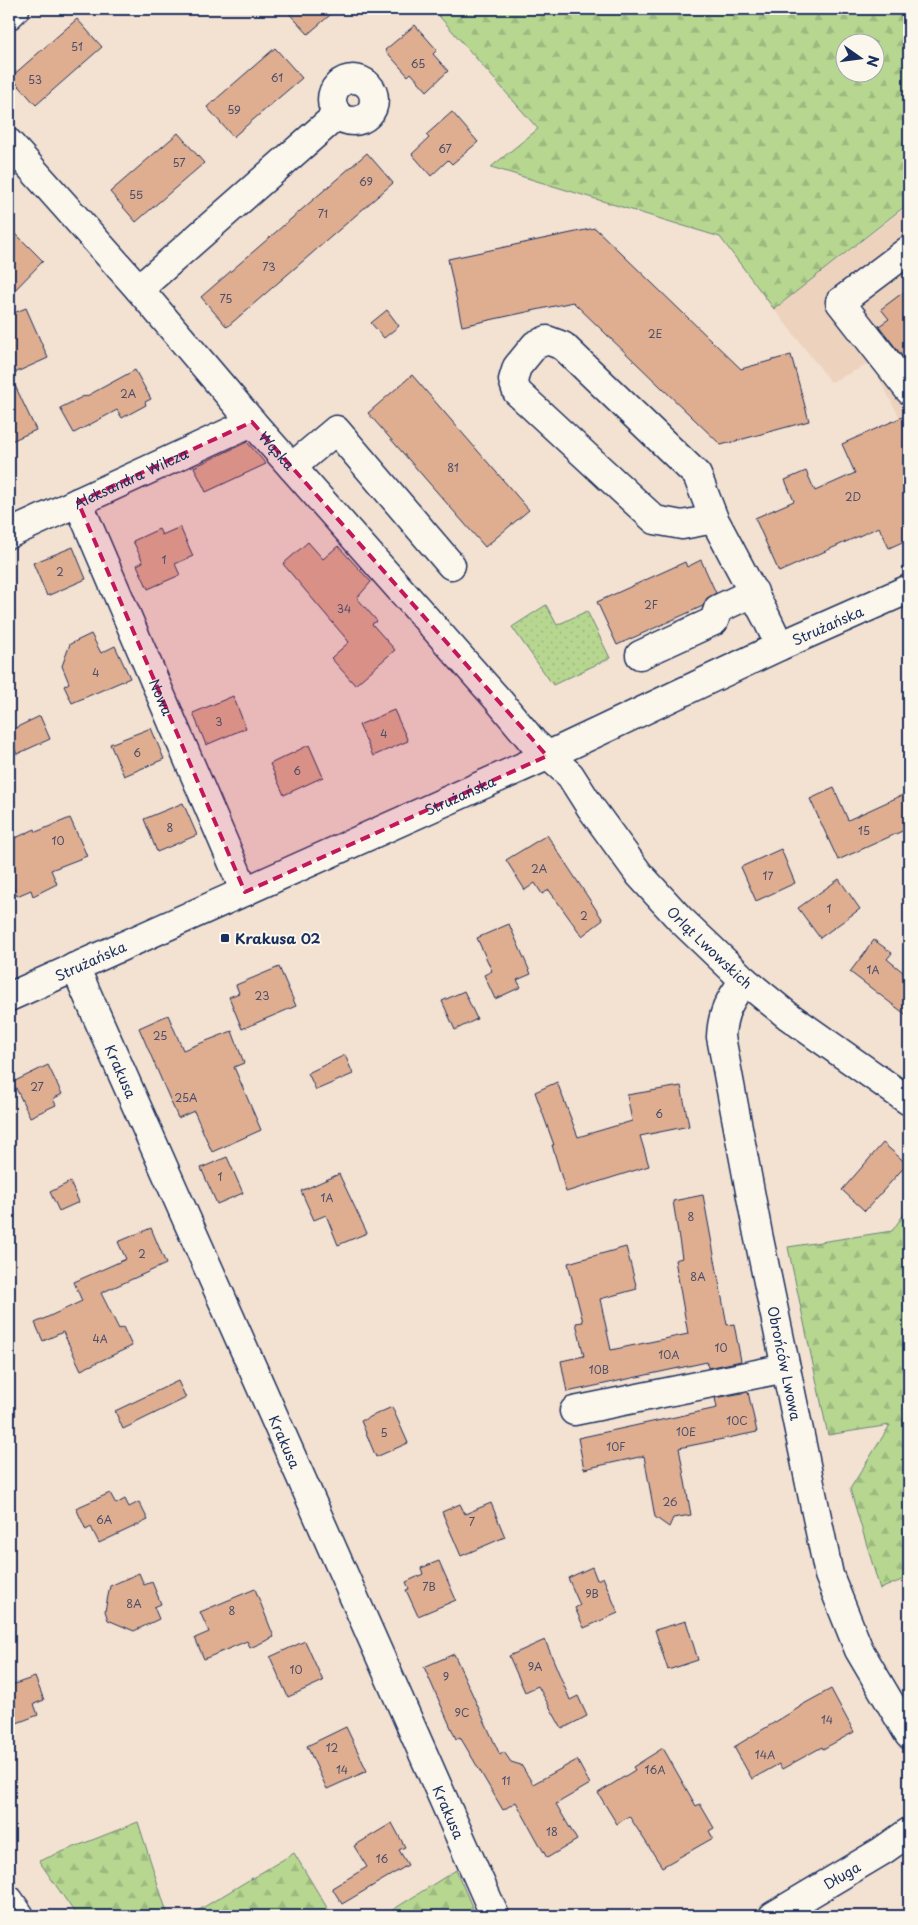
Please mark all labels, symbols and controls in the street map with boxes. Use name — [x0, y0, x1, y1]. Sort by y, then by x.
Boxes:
north arrow — [836, 32, 886, 82]
house number: 51 — [71, 38, 83, 55]
text: N — [862, 53, 885, 69]
house number: 65 — [411, 55, 425, 72]
house number: 61 — [271, 69, 283, 86]
house number: 53 — [28, 71, 42, 88]
house number: 59 — [227, 101, 241, 118]
house number: 67 — [438, 140, 452, 157]
house number: 57 — [172, 154, 186, 171]
house number: 69 — [359, 173, 373, 190]
house number: 55 — [129, 186, 143, 203]
house number: 71 — [318, 205, 328, 222]
house number: 73 — [262, 258, 276, 275]
house number: 75 — [220, 290, 232, 307]
house number: 2E — [648, 325, 662, 342]
house number: 2A — [120, 385, 137, 402]
street label: Wąska — [254, 426, 300, 475]
street label: Aleksandra Wilcza — [70, 442, 192, 514]
house number: 81 — [447, 459, 459, 476]
house number: 2D — [845, 488, 861, 505]
house number: 1 — [162, 551, 167, 568]
house number: 2 — [56, 563, 64, 580]
house number: 2F — [644, 596, 658, 613]
house number: 34 — [337, 600, 351, 617]
street label: Strużańska — [788, 600, 867, 650]
house number: 4 — [92, 664, 100, 681]
street label: Nowa — [144, 675, 179, 719]
house number: 3 — [215, 713, 223, 730]
house number: 4 — [380, 725, 388, 742]
house number: 6 — [133, 744, 141, 761]
house number: 6 — [293, 762, 301, 779]
street label: Strużańska — [421, 770, 499, 820]
house number: 8 — [167, 819, 174, 836]
house number: 15 — [858, 822, 870, 839]
house number: 10 — [52, 832, 64, 849]
house number: 2A — [531, 860, 548, 877]
house number: 17 — [763, 867, 774, 884]
house number: 1 — [827, 900, 832, 917]
street label: Orląt Lwowskich — [662, 901, 757, 993]
house number: 2 — [580, 907, 588, 924]
place label: Krakusa 02 — [235, 928, 321, 949]
marker: Krakusa 02 — [219, 932, 231, 944]
street label: Strużańska — [51, 935, 130, 986]
house number: 1A — [867, 961, 879, 978]
house number: 23 — [255, 987, 269, 1004]
house number: 25 — [153, 1027, 167, 1044]
street label: Krakusa — [100, 1041, 142, 1102]
house number: 27 — [30, 1078, 44, 1095]
house number: 25A — [174, 1089, 198, 1106]
house number: 6 — [655, 1105, 663, 1122]
house number: 1 — [218, 1168, 223, 1185]
house number: 1A — [321, 1189, 333, 1206]
house number: 8 — [688, 1208, 695, 1225]
house number: 2 — [138, 1245, 146, 1262]
house number: 8A — [690, 1268, 706, 1285]
street label: Obrońców Lwowa — [763, 1304, 807, 1423]
house number: 4A — [92, 1330, 108, 1347]
house number: 10 — [715, 1339, 727, 1356]
house number: 10A — [658, 1346, 680, 1363]
house number: 10B — [589, 1361, 609, 1378]
street label: Krakusa — [264, 1412, 306, 1472]
house number: 10C — [726, 1412, 748, 1429]
house number: 10E — [676, 1423, 696, 1440]
house number: 5 — [380, 1424, 388, 1441]
house number: 10F — [606, 1438, 626, 1455]
house number: 26 — [662, 1493, 678, 1510]
house number: 6A — [96, 1511, 113, 1528]
house number: 7 — [469, 1513, 475, 1530]
house number: 7B — [422, 1578, 436, 1595]
house number: 9B — [585, 1585, 599, 1602]
house number: 8A — [126, 1595, 142, 1612]
house number: 8 — [229, 1602, 236, 1619]
house number: 9A — [528, 1658, 543, 1675]
house number: 10 — [290, 1661, 302, 1678]
house number: 9 — [443, 1668, 449, 1685]
house number: 9C — [455, 1704, 469, 1721]
house number: 14 — [821, 1711, 833, 1728]
house number: 12 — [326, 1739, 339, 1756]
house number: 14A — [755, 1746, 775, 1763]
house number: 14 — [336, 1761, 348, 1778]
house number: 16A — [645, 1761, 665, 1778]
house number: 11 — [501, 1772, 511, 1789]
street label: Krakusa — [428, 1782, 470, 1842]
house number: 18 — [546, 1823, 558, 1840]
house number: 16 — [376, 1850, 389, 1867]
street label: Długa — [819, 1856, 864, 1894]

